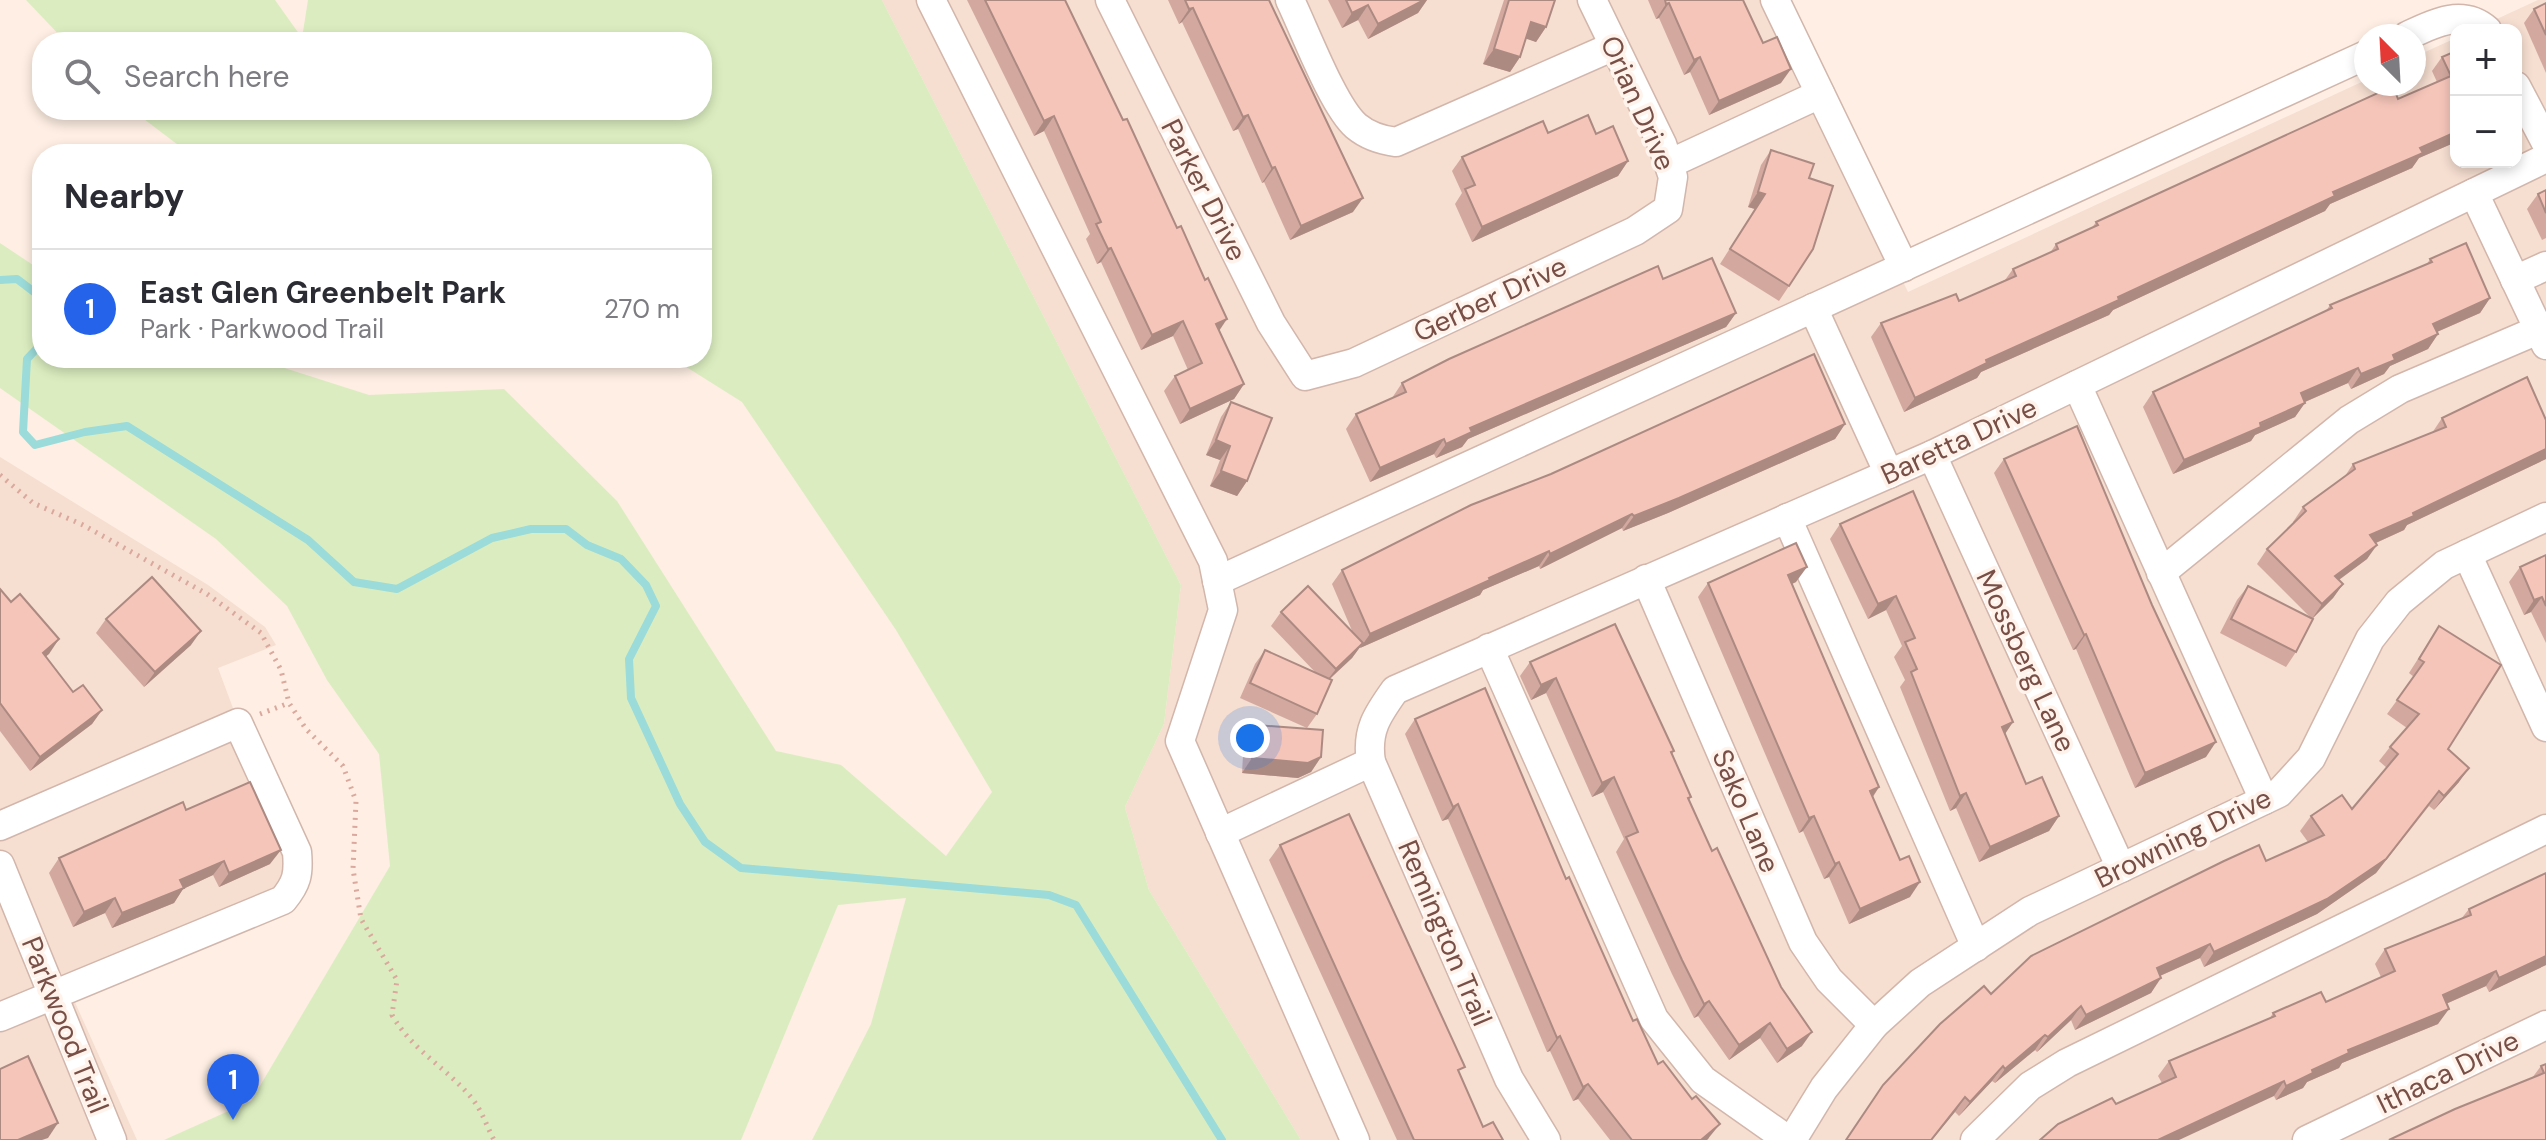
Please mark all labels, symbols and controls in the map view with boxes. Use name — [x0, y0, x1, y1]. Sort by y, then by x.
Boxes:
north arrow — [2354, 24, 2426, 96]
map controls — [2450, 24, 2522, 168]
button: + — [2450, 24, 2522, 96]
street label: Orian Drive — [1592, 30, 1684, 176]
search box — [32, 32, 712, 120]
icon: search — [60, 54, 104, 98]
text: Search here — [124, 57, 290, 96]
button: − — [2450, 96, 2522, 168]
street label: Parker Drive — [1152, 113, 1256, 267]
text: Nearby — [64, 174, 184, 219]
street label: Gerber Drive — [1407, 247, 1573, 351]
text: East Glen Greenbelt Park — [140, 273, 506, 312]
text: 1 — [85, 292, 95, 326]
text: 270 m — [604, 292, 680, 326]
text: Park · Parkwood Trail — [140, 312, 384, 346]
street label: Baretta Drive — [1875, 389, 2043, 493]
street label: Mossberg Lane — [1968, 564, 2084, 758]
your location — [1230, 718, 1270, 758]
street label: Sako Lane — [1703, 744, 1789, 878]
street label: Browning Drive — [2088, 779, 2278, 897]
street label: Remington Trail — [1389, 834, 1501, 1032]
street label: Parkwood Trail — [13, 931, 117, 1119]
street label: Ithaca Drive — [2371, 1022, 2525, 1122]
pin: 1 — [207, 1054, 259, 1120]

